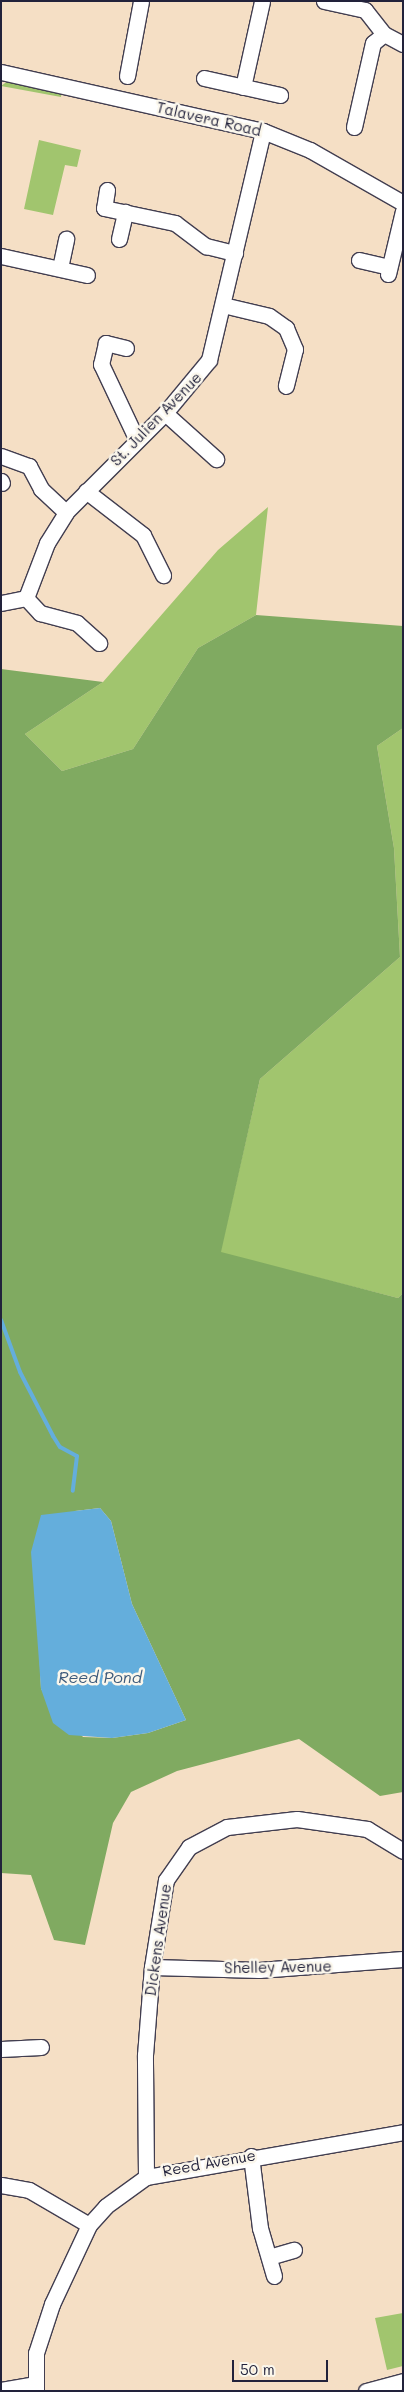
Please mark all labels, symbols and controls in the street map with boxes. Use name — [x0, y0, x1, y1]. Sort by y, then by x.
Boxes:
street label: Talavera Road — [155, 98, 263, 140]
street label: St. Julien Avenue — [107, 368, 205, 470]
water label: Reed Pond — [58, 1667, 142, 1687]
street label: Dickens Avenue — [141, 1883, 175, 1997]
street label: Shelley Avenue — [224, 1957, 332, 1977]
street label: Reed Avenue — [161, 2146, 257, 2180]
scale bar — [234, 2350, 330, 2382]
text: 50 m — [240, 2359, 275, 2379]

